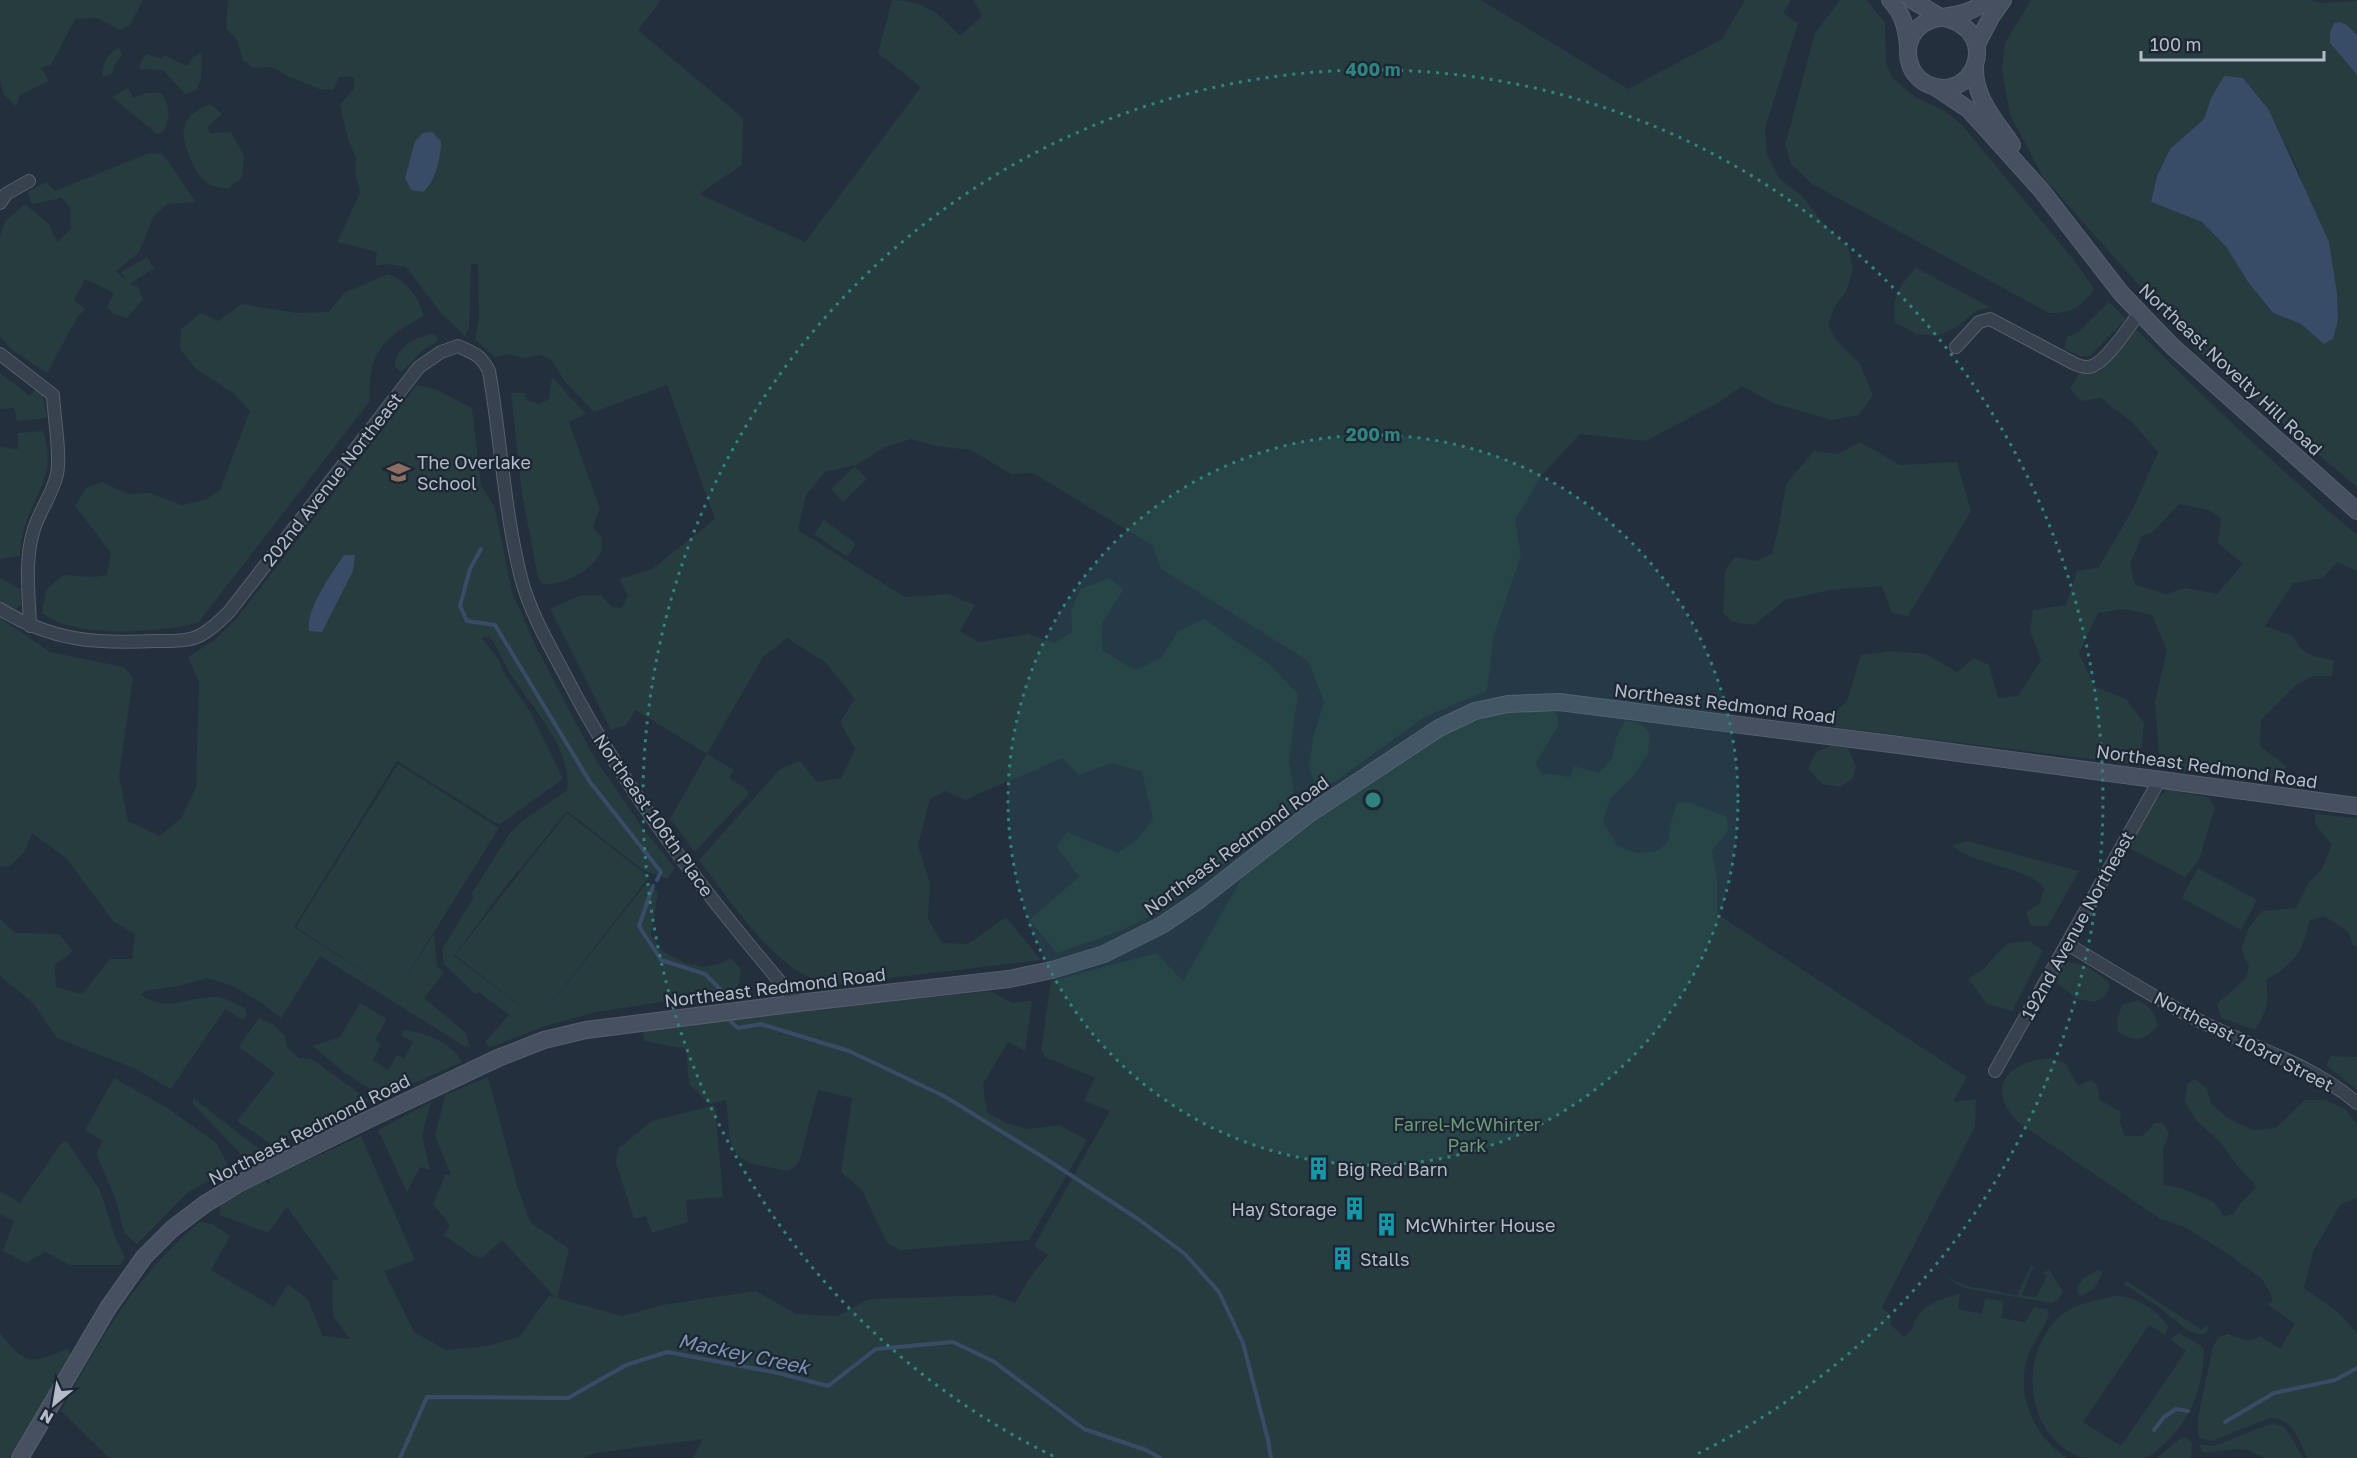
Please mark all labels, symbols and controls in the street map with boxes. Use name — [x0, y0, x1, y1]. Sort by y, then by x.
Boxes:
scale bar — [2141, 24, 2324, 62]
text: 100 m — [2150, 33, 2201, 55]
text: 400 m — [1346, 58, 1400, 80]
street label: Northeast Novelty Hill Road — [2135, 278, 2327, 460]
street label: 202nd Avenue Northeast — [257, 388, 407, 570]
text: 200 m — [1346, 423, 1400, 445]
place label: The Overlake School — [417, 451, 531, 494]
school or university icon: The Overlake School — [386, 459, 412, 485]
street label: Northeast Redmond Road — [1613, 678, 1837, 728]
street label: Northeast 106th Place — [589, 729, 719, 901]
street label: Northeast Redmond Road — [2095, 740, 2319, 792]
street label: Northeast Redmond Road — [1139, 771, 1333, 919]
centre of rings — [1363, 790, 1383, 810]
street label: 192nd Avenue Northeast — [2016, 827, 2138, 1023]
street label: Northeast Redmond Road — [663, 962, 887, 1012]
street label: Northeast 103rd Street — [2151, 986, 2337, 1096]
street label: Northeast Redmond Road — [205, 1069, 413, 1189]
park label: Farrel-McWhirter Park — [1393, 1113, 1541, 1156]
building icon: Big Red Barn — [1306, 1156, 1332, 1182]
place label: Big Red Barn — [1337, 1158, 1448, 1180]
building icon: Hay Storage — [1342, 1196, 1368, 1222]
place label: Hay Storage — [1231, 1198, 1337, 1220]
building icon: McWhirter House — [1374, 1212, 1400, 1238]
place label: McWhirter House — [1405, 1214, 1555, 1236]
building icon: Stalls — [1329, 1246, 1355, 1272]
place label: Stalls — [1360, 1248, 1410, 1270]
water label: Mackey Creek — [676, 1327, 814, 1380]
north arrow — [24, 1374, 84, 1434]
text: N — [36, 1405, 57, 1429]

